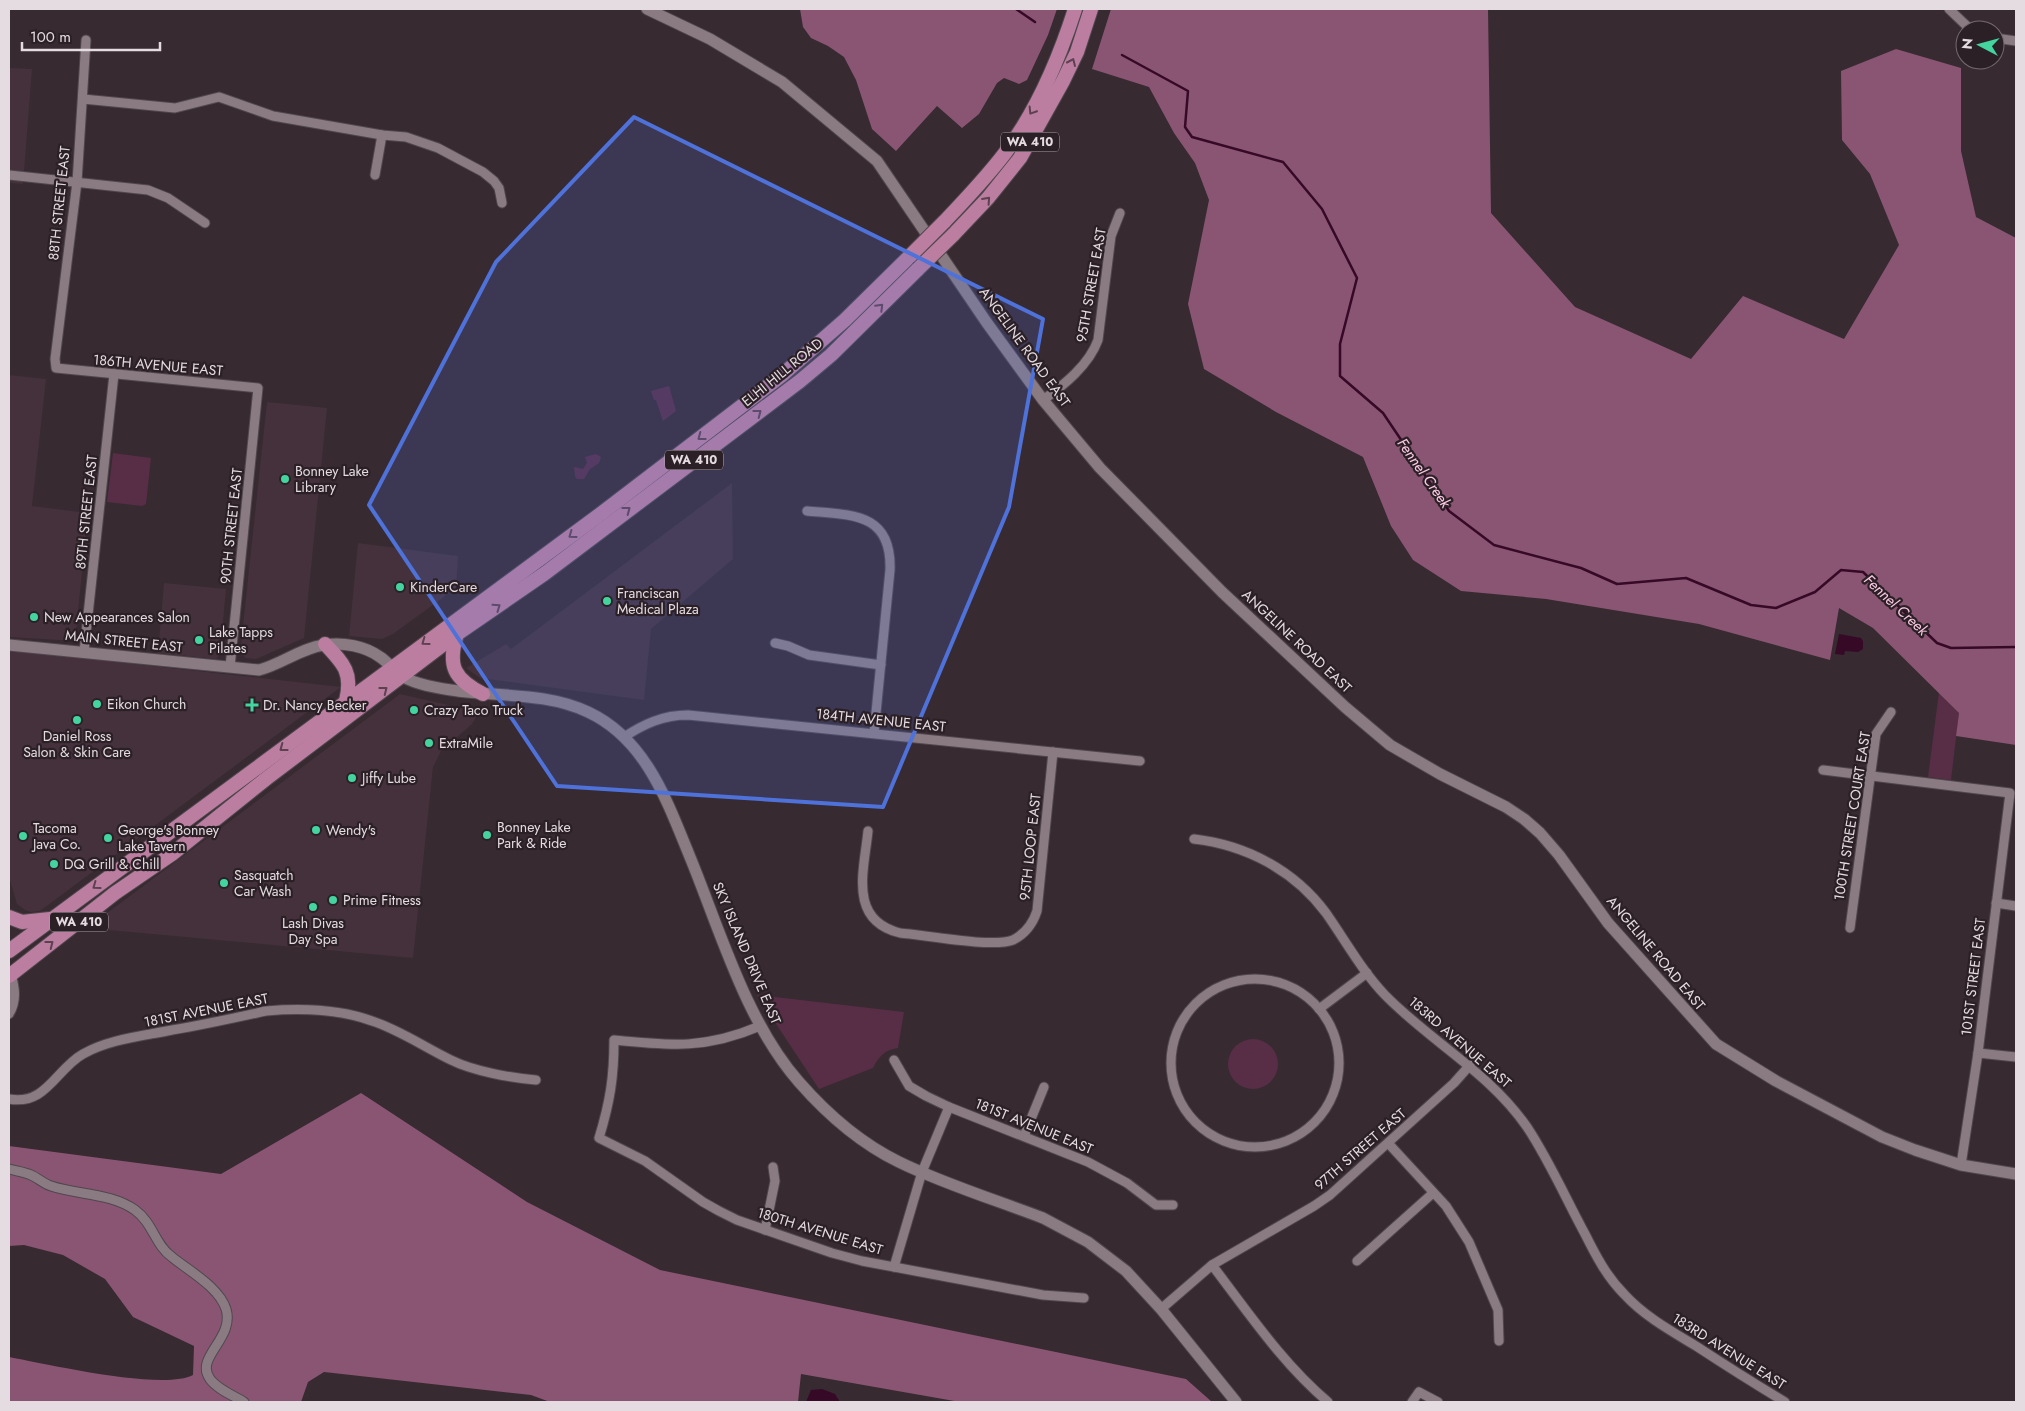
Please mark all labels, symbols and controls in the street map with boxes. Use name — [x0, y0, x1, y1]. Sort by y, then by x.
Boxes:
scale bar — [22, 20, 160, 52]
north arrow — [1955, 20, 2005, 70]
text: 100 m — [30, 26, 71, 48]
text: N — [1957, 37, 1978, 50]
one-way arrow — [1065, 58, 1076, 67]
one-way arrow — [1028, 105, 1038, 114]
road number: WA 410 — [1001, 132, 1059, 152]
street label: 88TH STREET EAST — [43, 144, 75, 261]
one-way arrow — [981, 196, 990, 205]
street label: 95TH STREET EAST — [1071, 226, 1111, 344]
street label: ANGELINE ROAD EAST — [975, 283, 1076, 411]
one-way arrow — [874, 304, 883, 313]
street label: ELHI HILL ROAD — [737, 333, 827, 411]
street label: 186TH AVENUE EAST — [92, 349, 224, 381]
one-way arrow — [752, 410, 762, 419]
one-way arrow — [698, 432, 707, 441]
water label: Fennel Creek — [1392, 433, 1457, 513]
road number: WA 410 — [665, 450, 723, 470]
street label: 89TH STREET EAST — [70, 453, 102, 570]
place label: Bonney Lake Library — [295, 461, 369, 497]
street label: 90TH STREET EAST — [215, 467, 247, 585]
marker: Bonney Lake Library — [279, 473, 291, 485]
one-way arrow — [621, 508, 630, 516]
one-way arrow — [568, 529, 577, 538]
water label: Fennel Creek — [1859, 569, 1934, 641]
place label: KinderCare — [410, 577, 477, 597]
marker: KinderCare — [394, 581, 406, 593]
place label: Franciscan Medical Plaza — [617, 583, 699, 619]
street label: ANGELINE ROAD EAST — [1238, 585, 1357, 698]
marker: Franciscan Medical Plaza — [601, 595, 613, 607]
one-way arrow — [491, 604, 500, 613]
place label: New Appearances Salon — [44, 607, 190, 627]
marker: New Appearances Salon — [28, 611, 40, 623]
place label: Lake Tapps Pilates — [209, 622, 273, 658]
street label: MAIN STREET EAST — [64, 625, 184, 657]
marker: Lake Tapps Pilates — [193, 634, 205, 646]
one-way arrow — [421, 636, 431, 645]
one-way arrow — [378, 688, 387, 696]
place label: Eikon Church — [107, 694, 186, 714]
place label: Dr. Nancy Becker — [263, 695, 367, 715]
marker: Eikon Church — [91, 698, 103, 710]
marker: Dr. Nancy Becker — [245, 698, 259, 712]
place label: Crazy Taco Truck — [424, 700, 524, 720]
street label: 184TH AVENUE EAST — [815, 703, 947, 737]
marker: Crazy Taco Truck — [408, 704, 420, 716]
marker: Daniel Ross Salon & Skin Care — [71, 714, 83, 726]
place label: Daniel Ross Salon & Skin Care — [23, 726, 131, 762]
street label: 100TH STREET COURT EAST — [1829, 729, 1875, 902]
place label: ExtraMile — [439, 733, 493, 753]
marker: ExtraMile — [423, 737, 435, 749]
one-way arrow — [280, 743, 289, 751]
place label: Jiffy Lube — [360, 768, 416, 788]
marker: Jiffy Lube — [346, 772, 358, 784]
street label: 95TH LOOP EAST — [1014, 792, 1046, 902]
place label: Bonney Lake Park & Ride — [497, 817, 571, 853]
place label: Tacoma Java Co. — [31, 818, 81, 854]
place label: George's Bonney Lake Tavern — [118, 820, 220, 856]
place label: Wendy's — [326, 820, 376, 840]
marker: Wendy's — [310, 824, 322, 836]
marker: Bonney Lake Park & Ride — [481, 829, 493, 841]
marker: Tacoma Java Co. — [17, 830, 29, 842]
marker: George's Bonney Lake Tavern — [102, 832, 114, 844]
place label: DQ Grill & Chill — [64, 854, 159, 874]
marker: DQ Grill & Chill — [48, 858, 60, 870]
place label: Sasquatch Car Wash — [234, 865, 294, 901]
marker: Sasquatch Car Wash — [218, 877, 230, 889]
street label: SKY ISLAND DRIVE EAST — [708, 879, 786, 1028]
one-way arrow — [93, 881, 102, 889]
place label: Prime Fitness — [343, 890, 421, 910]
street label: ANGELINE ROAD EAST — [1602, 892, 1710, 1015]
marker: Prime Fitness — [327, 894, 339, 906]
marker: Lash Divas Day Spa — [307, 901, 319, 913]
road number: WA 410 — [50, 912, 108, 932]
place label: Lash Divas Day Spa — [282, 913, 344, 949]
street label: 101ST STREET EAST — [1956, 916, 1990, 1037]
one-way arrow — [44, 941, 53, 950]
street label: 181ST AVENUE EAST — [142, 988, 270, 1032]
street label: 183RD AVENUE EAST — [1404, 992, 1516, 1093]
street label: 181ST AVENUE EAST — [972, 1093, 1097, 1159]
street label: 97TH STREET EAST — [1310, 1103, 1411, 1194]
street label: 180TH AVENUE EAST — [755, 1202, 886, 1260]
street label: 183RD AVENUE EAST — [1668, 1308, 1790, 1394]

